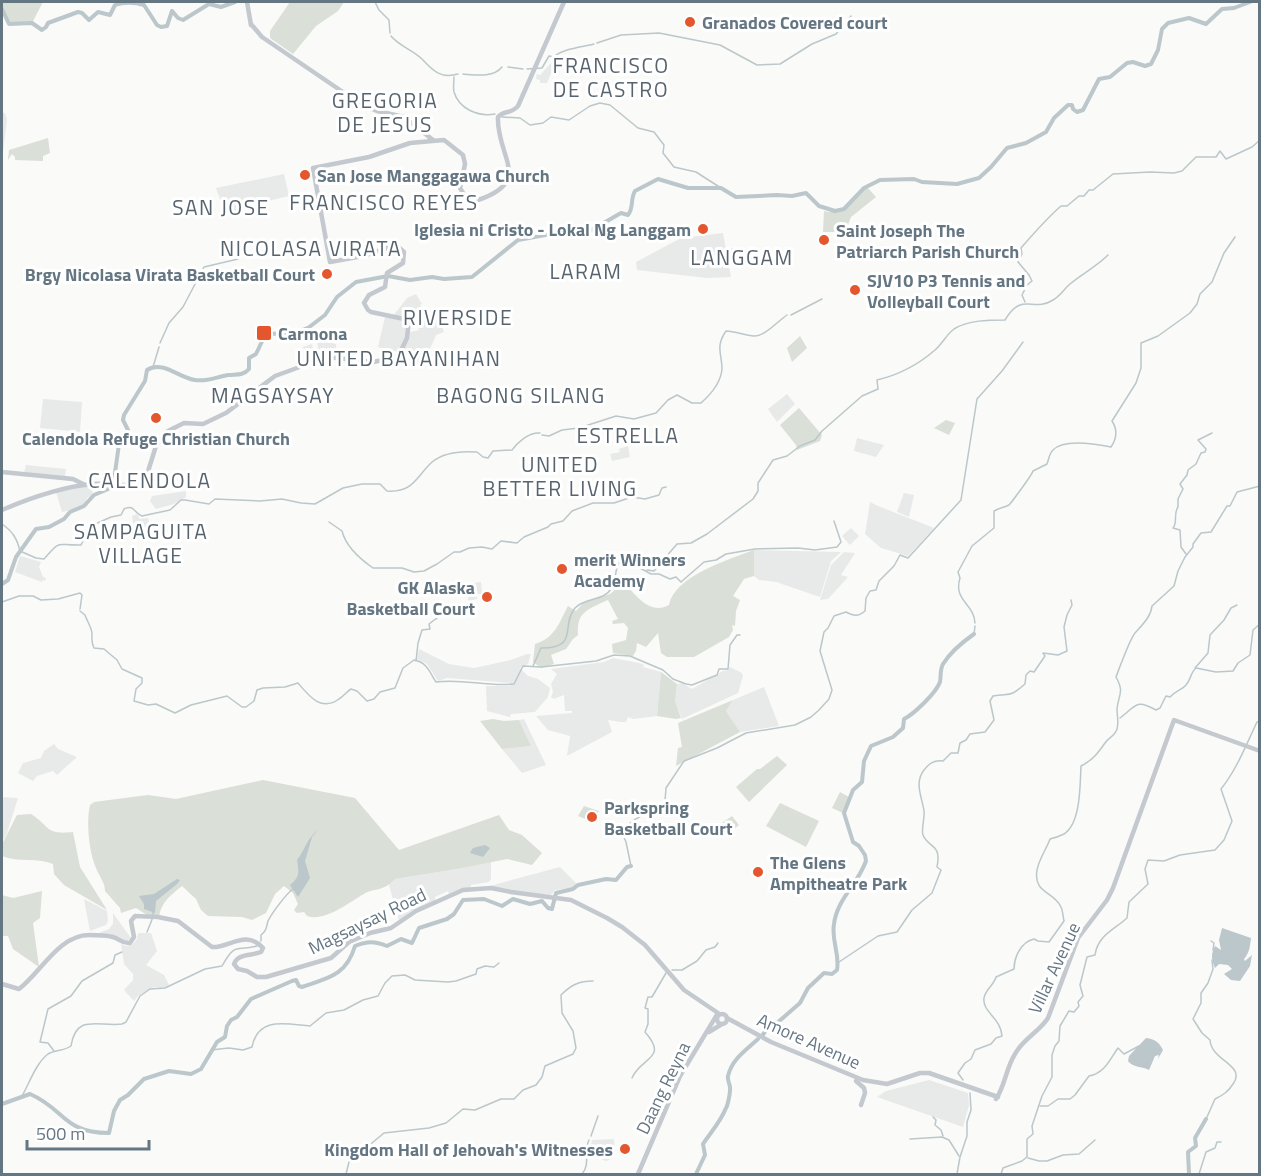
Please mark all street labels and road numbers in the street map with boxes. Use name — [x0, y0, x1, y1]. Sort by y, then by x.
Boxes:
street label: Magsaysay Road — [303, 881, 431, 961]
street label: Villar Avenue — [1021, 918, 1087, 1018]
street label: Amore Avenue — [753, 1006, 865, 1076]
street label: Daang Reyna — [629, 1037, 697, 1139]

